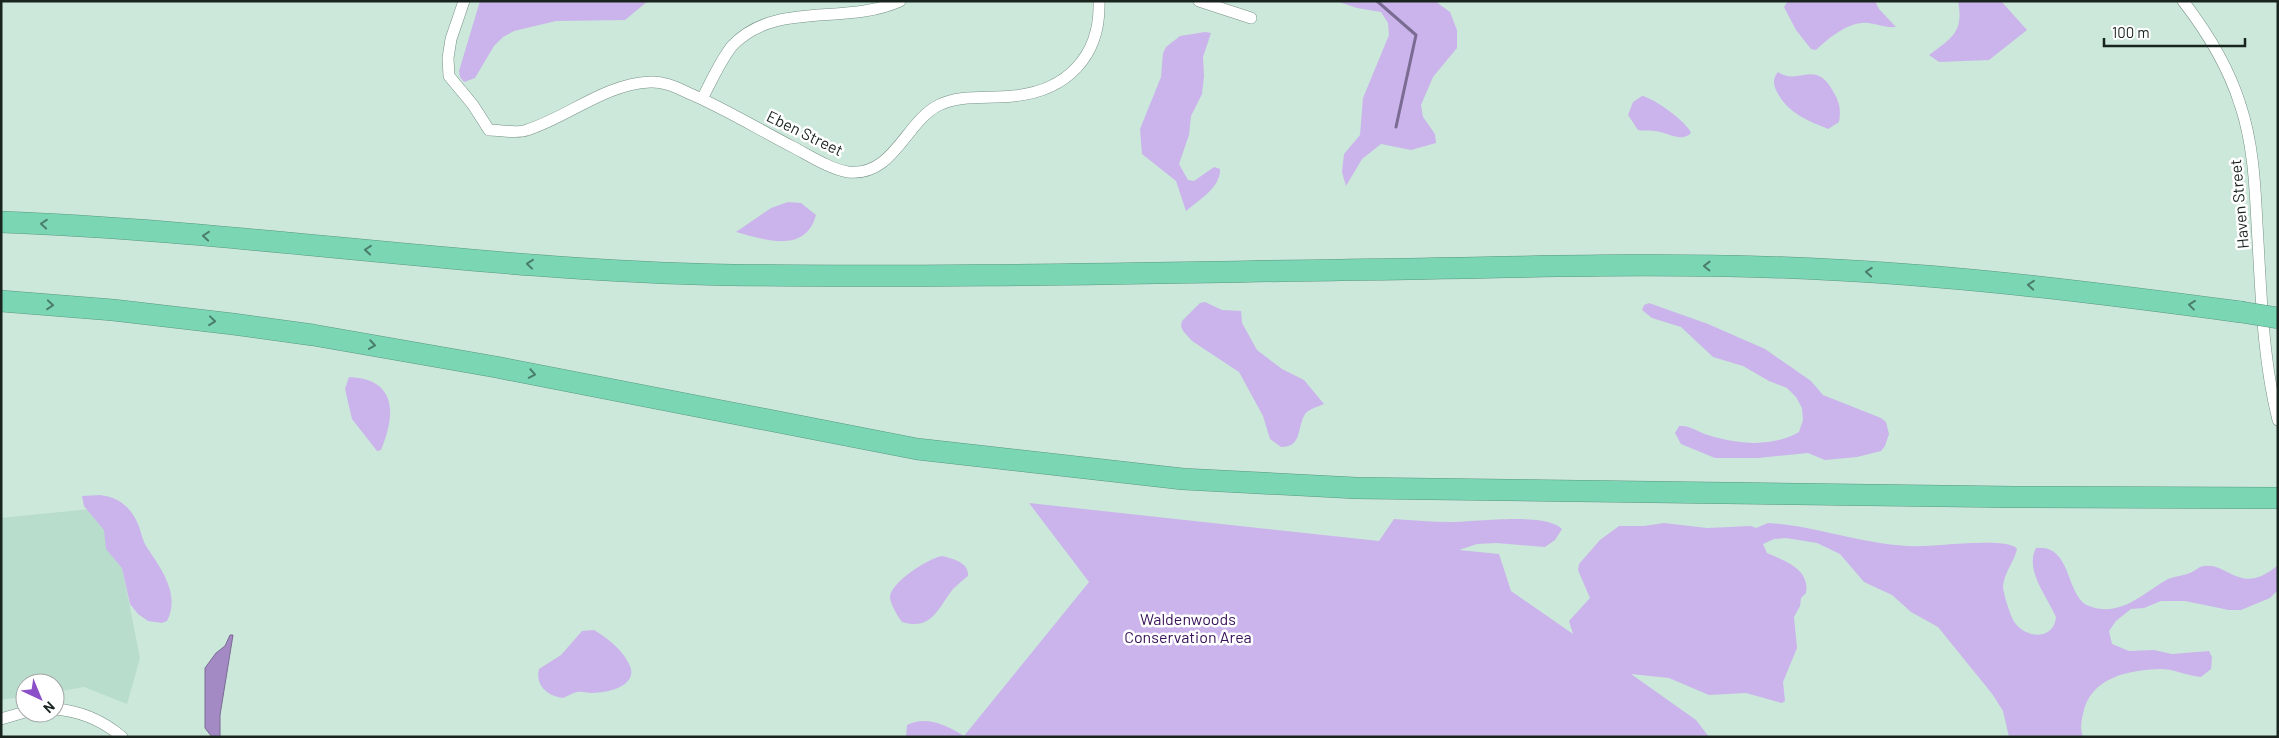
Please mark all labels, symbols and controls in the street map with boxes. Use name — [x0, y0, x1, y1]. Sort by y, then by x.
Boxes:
scale bar — [2104, 15, 2245, 47]
text: 100 m — [2112, 23, 2150, 41]
street label: Eben Street — [764, 106, 846, 159]
street label: Haven Street — [2225, 158, 2252, 250]
one-way arrow — [40, 218, 48, 229]
one-way arrow — [202, 231, 210, 242]
one-way arrow — [364, 245, 372, 256]
one-way arrow — [526, 259, 534, 270]
one-way arrow — [1702, 261, 1710, 271]
one-way arrow — [1865, 266, 1873, 277]
one-way arrow — [2027, 280, 2035, 291]
one-way arrow — [46, 299, 54, 310]
one-way arrow — [2188, 300, 2196, 311]
one-way arrow — [208, 315, 216, 326]
one-way arrow — [369, 339, 377, 350]
one-way arrow — [528, 368, 537, 379]
park label: Waldenwoods Conservation Area — [1124, 609, 1252, 646]
north arrow — [15, 673, 65, 723]
text: N — [40, 698, 59, 717]

